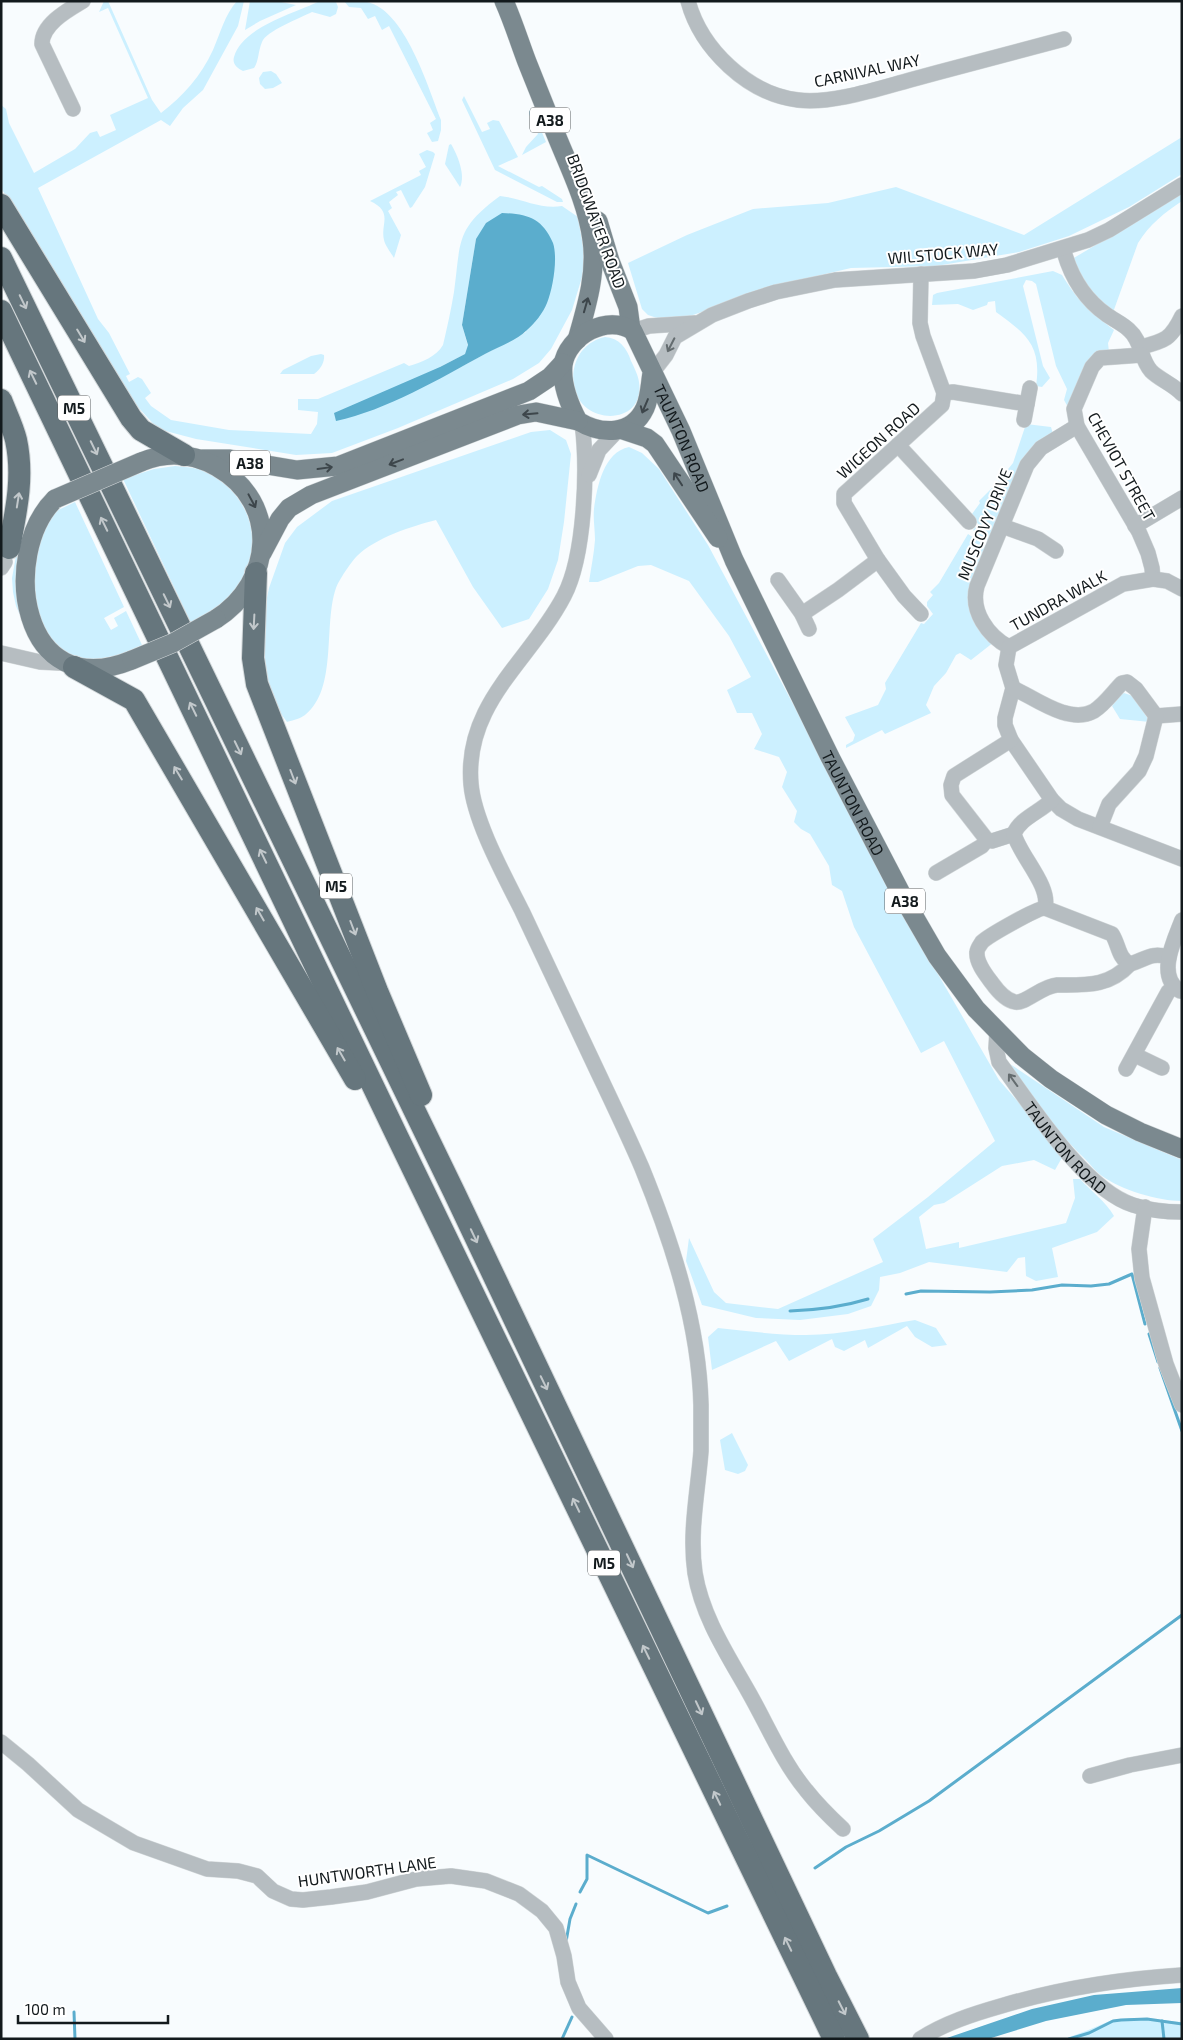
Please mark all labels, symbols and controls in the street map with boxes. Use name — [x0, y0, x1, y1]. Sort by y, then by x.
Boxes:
street label: CARNIVAL WAY — [812, 49, 922, 91]
road number: A38 — [530, 108, 570, 132]
street label: BRIDGWATER ROAD — [564, 151, 630, 291]
street label: WILSTOCK WAY — [887, 239, 999, 267]
one-way arrow — [18, 294, 28, 309]
one-way arrow — [582, 298, 592, 314]
one-way arrow — [76, 329, 86, 344]
one-way arrow — [666, 337, 675, 352]
one-way arrow — [28, 370, 38, 385]
street label: TAUNTON ROAD — [650, 381, 714, 495]
road number: M5 — [58, 396, 90, 420]
one-way arrow — [639, 398, 649, 413]
street label: WIGEON ROAD — [833, 398, 923, 482]
street label: CHEVIOT STREET — [1084, 408, 1160, 524]
one-way arrow — [523, 409, 539, 419]
one-way arrow — [89, 441, 99, 456]
road number: A38 — [230, 450, 270, 476]
one-way arrow — [389, 458, 404, 467]
one-way arrow — [317, 463, 333, 473]
street label: MUSCOVY DRIVE — [953, 465, 1015, 583]
one-way arrow — [673, 472, 684, 486]
one-way arrow — [13, 492, 23, 508]
one-way arrow — [247, 493, 257, 508]
one-way arrow — [99, 517, 108, 532]
street label: TUNDRA WALK — [1007, 565, 1110, 634]
one-way arrow — [163, 593, 173, 608]
one-way arrow — [249, 614, 258, 630]
one-way arrow — [188, 702, 198, 717]
one-way arrow — [233, 740, 243, 755]
street label: TAUNTON ROAD — [819, 747, 889, 858]
one-way arrow — [173, 767, 183, 781]
one-way arrow — [289, 769, 298, 784]
one-way arrow — [258, 849, 268, 864]
road number: M5 — [320, 874, 352, 898]
road number: A38 — [885, 888, 925, 914]
one-way arrow — [255, 907, 265, 921]
one-way arrow — [349, 921, 358, 936]
one-way arrow — [336, 1048, 346, 1062]
one-way arrow — [1008, 1073, 1018, 1087]
street label: TAUNTON ROAD — [1021, 1097, 1111, 1197]
one-way arrow — [470, 1228, 479, 1243]
one-way arrow — [540, 1375, 549, 1390]
one-way arrow — [570, 1498, 580, 1513]
road number: M5 — [588, 1550, 620, 1576]
one-way arrow — [626, 1553, 635, 1568]
one-way arrow — [641, 1645, 650, 1660]
one-way arrow — [694, 1700, 704, 1715]
one-way arrow — [712, 1791, 721, 1806]
street label: HUNTWORTH LANE — [297, 1852, 437, 1890]
one-way arrow — [782, 1937, 792, 1952]
scale bar — [18, 1992, 168, 2024]
text: 100 m — [25, 2000, 66, 2018]
one-way arrow — [837, 2000, 847, 2015]

